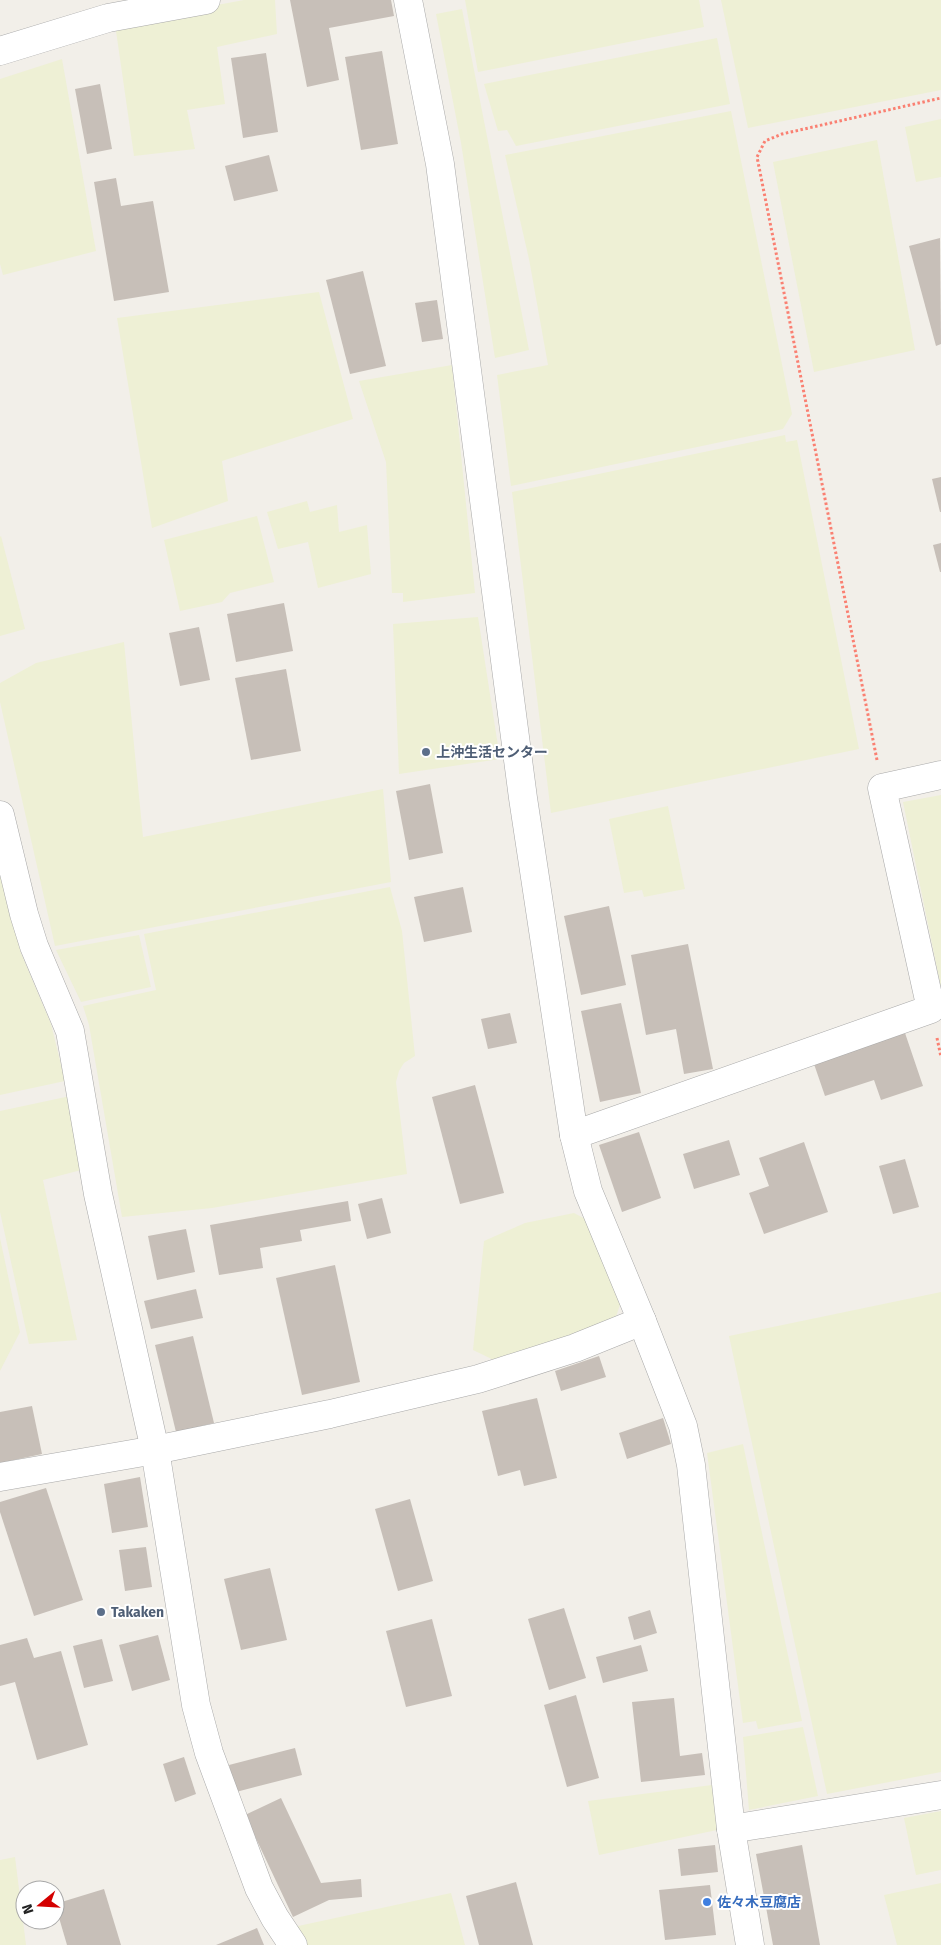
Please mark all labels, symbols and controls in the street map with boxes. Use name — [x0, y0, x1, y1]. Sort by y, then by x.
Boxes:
place label: 上沖生活センター — [436, 744, 548, 761]
marker: 上沖生活センター — [420, 746, 432, 758]
place label: Takaken — [111, 1604, 164, 1621]
marker: Takaken — [95, 1606, 107, 1618]
north arrow — [15, 1880, 65, 1930]
place label: 佐々木豆腐店 — [717, 1894, 801, 1911]
marker: 佐々木豆腐店 — [701, 1896, 713, 1908]
text: N — [19, 1902, 38, 1916]

